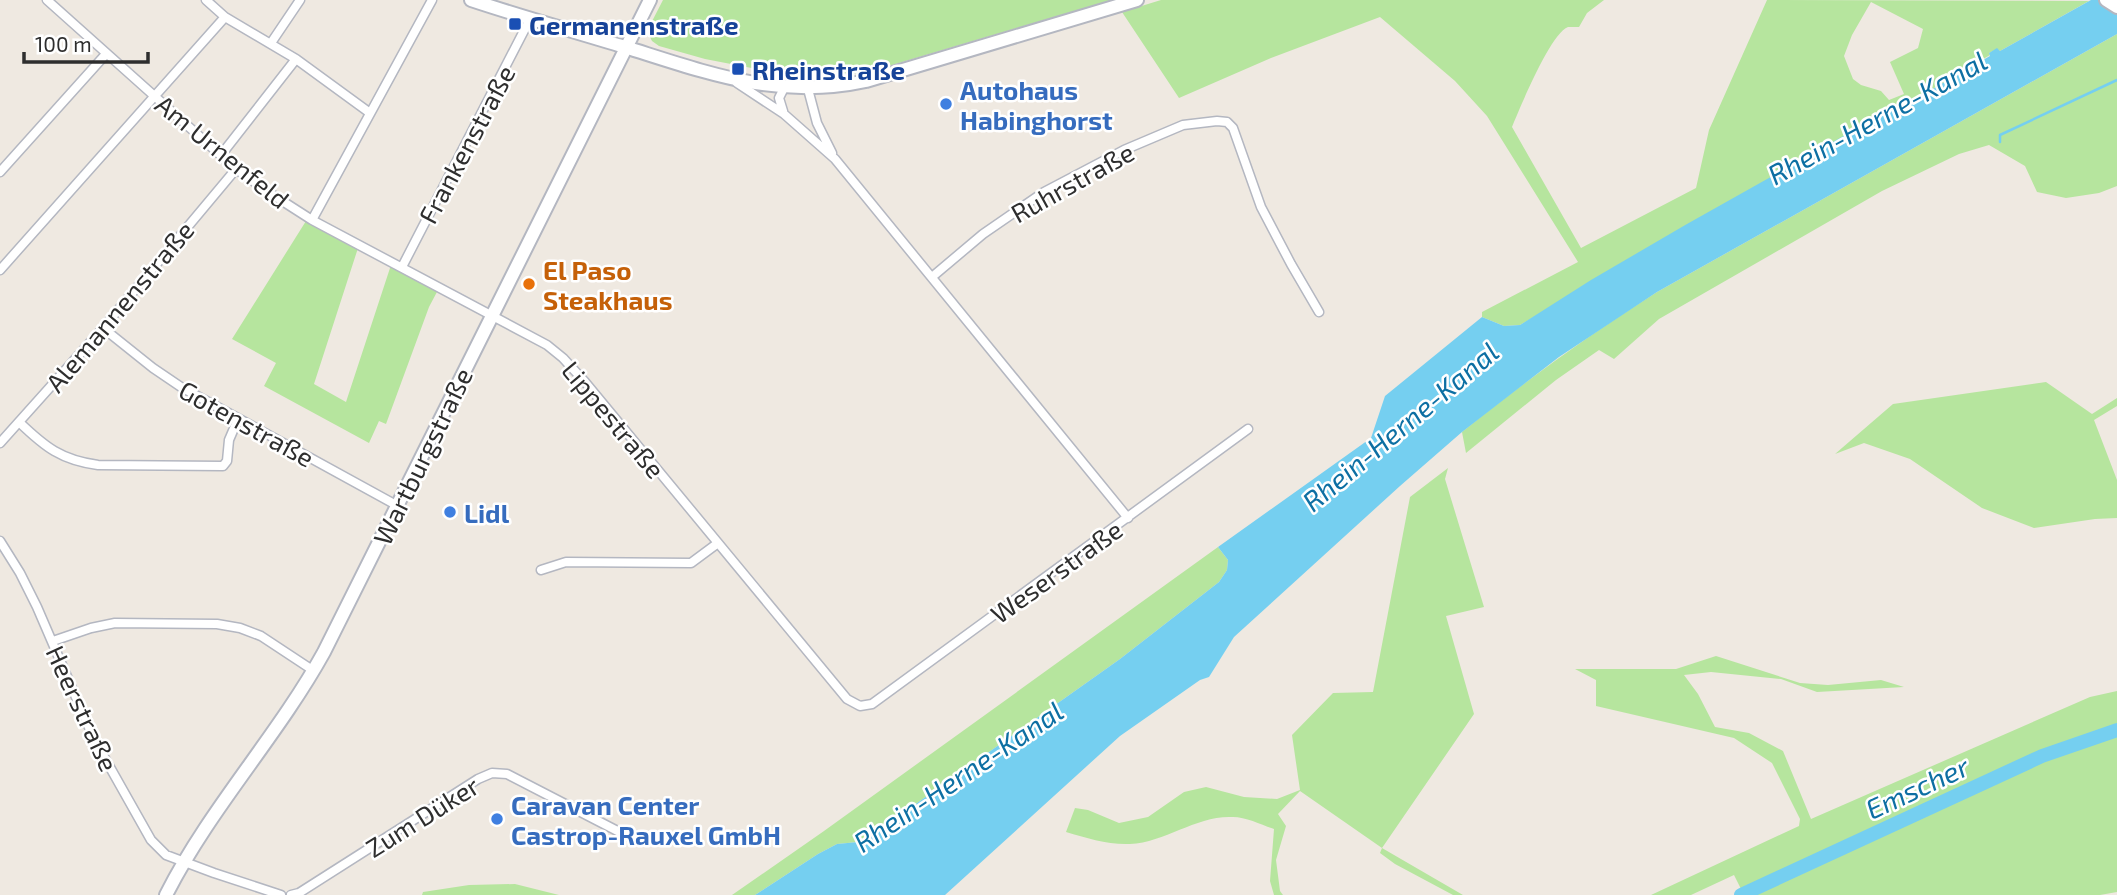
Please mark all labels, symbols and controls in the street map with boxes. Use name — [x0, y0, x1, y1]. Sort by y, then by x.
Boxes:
place label: Germanenstraße — [529, 9, 739, 40]
marker: Germanenstraße — [507, 16, 523, 32]
scale bar — [24, 21, 149, 65]
text: 100 m — [35, 31, 92, 56]
water label: Rhein-Herne-Kanal — [1761, 43, 1993, 191]
place label: Rheinstraße — [752, 54, 905, 85]
street label: Frankenstraße — [411, 60, 521, 228]
marker: Rheinstraße — [730, 61, 746, 77]
place label: Autohaus Habinghorst — [960, 74, 1113, 135]
street label: Am Urnenfeld — [150, 88, 296, 214]
marker: Autohaus Habinghorst — [938, 96, 954, 112]
street label: Ruhrstraße — [1005, 136, 1139, 228]
street label: Alemannenstraße — [39, 214, 199, 398]
place label: El Paso Steakhaus — [543, 254, 673, 315]
marker: El Paso Steakhaus — [521, 276, 537, 292]
water label: Rhein-Herne-Kanal — [1295, 334, 1505, 518]
street label: Lippestraße — [556, 354, 672, 484]
street label: Wartburgstraße — [366, 363, 478, 549]
street label: Gotenstraße — [174, 373, 320, 473]
place label: Lidl — [464, 497, 510, 528]
marker: Lidl — [442, 504, 458, 520]
street label: Weserstraße — [984, 513, 1128, 629]
street label: Heerstraße — [40, 640, 126, 776]
water label: Rhein-Herne-Kanal — [847, 693, 1069, 859]
water label: Emscher — [1860, 748, 1975, 826]
street label: Zum Düker — [360, 769, 484, 863]
place label: Caravan Center Castrop-Rauxel GmbH — [511, 789, 781, 850]
marker: Caravan Center Castrop-Rauxel GmbH — [489, 811, 505, 827]

